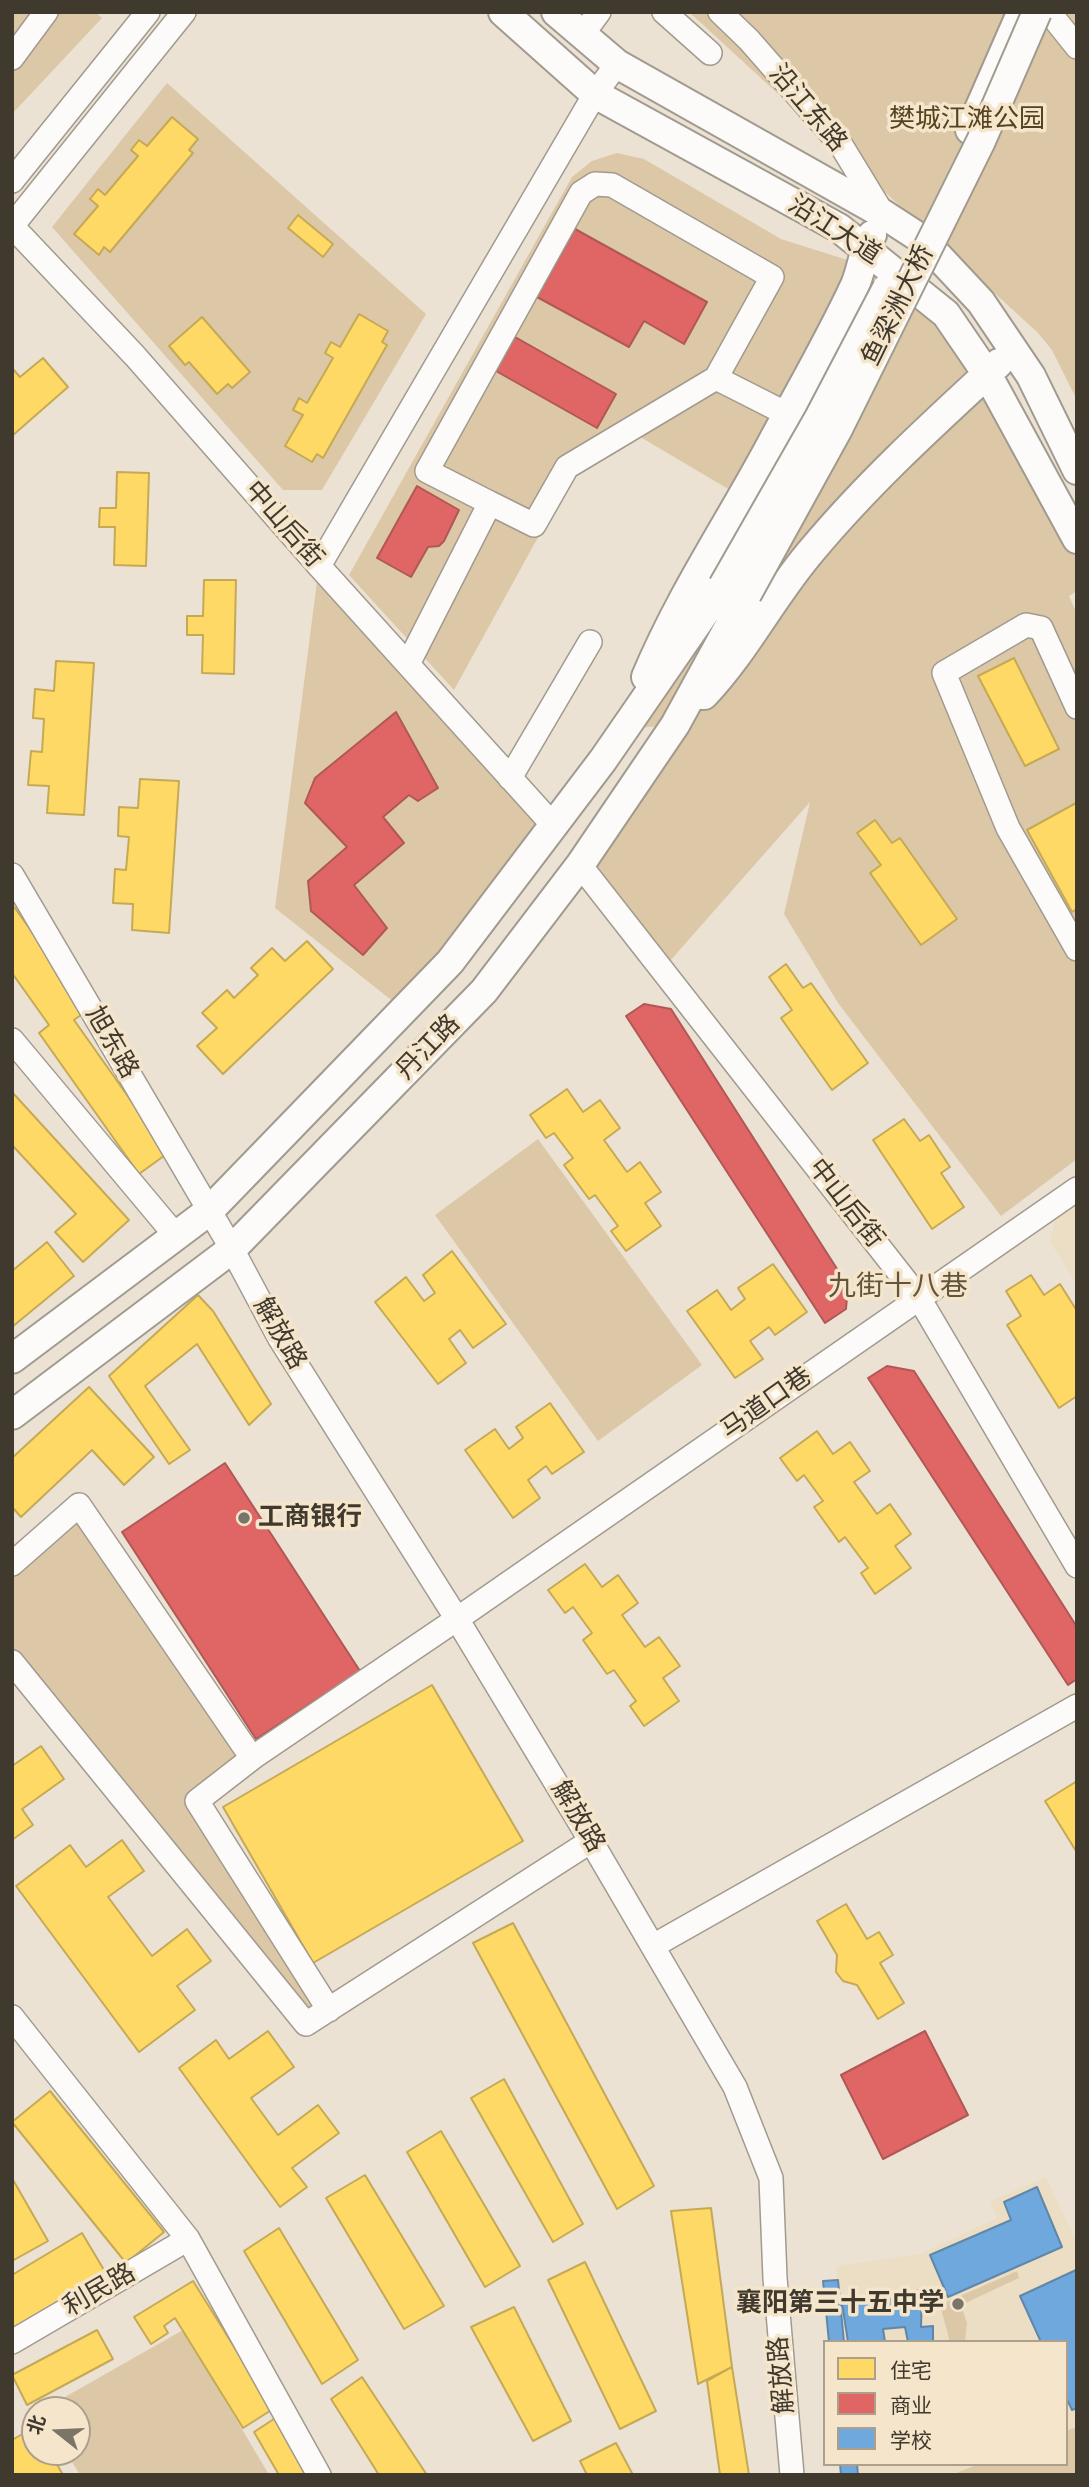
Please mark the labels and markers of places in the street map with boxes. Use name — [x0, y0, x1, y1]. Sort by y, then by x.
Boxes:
place label: 工商银行 — [258, 1502, 362, 1534]
marker: 工商银行 — [236, 1510, 252, 1526]
place label: 襄阳第三十五中学 — [736, 2288, 944, 2320]
marker: 襄阳第三十五中学 — [950, 2296, 966, 2312]

